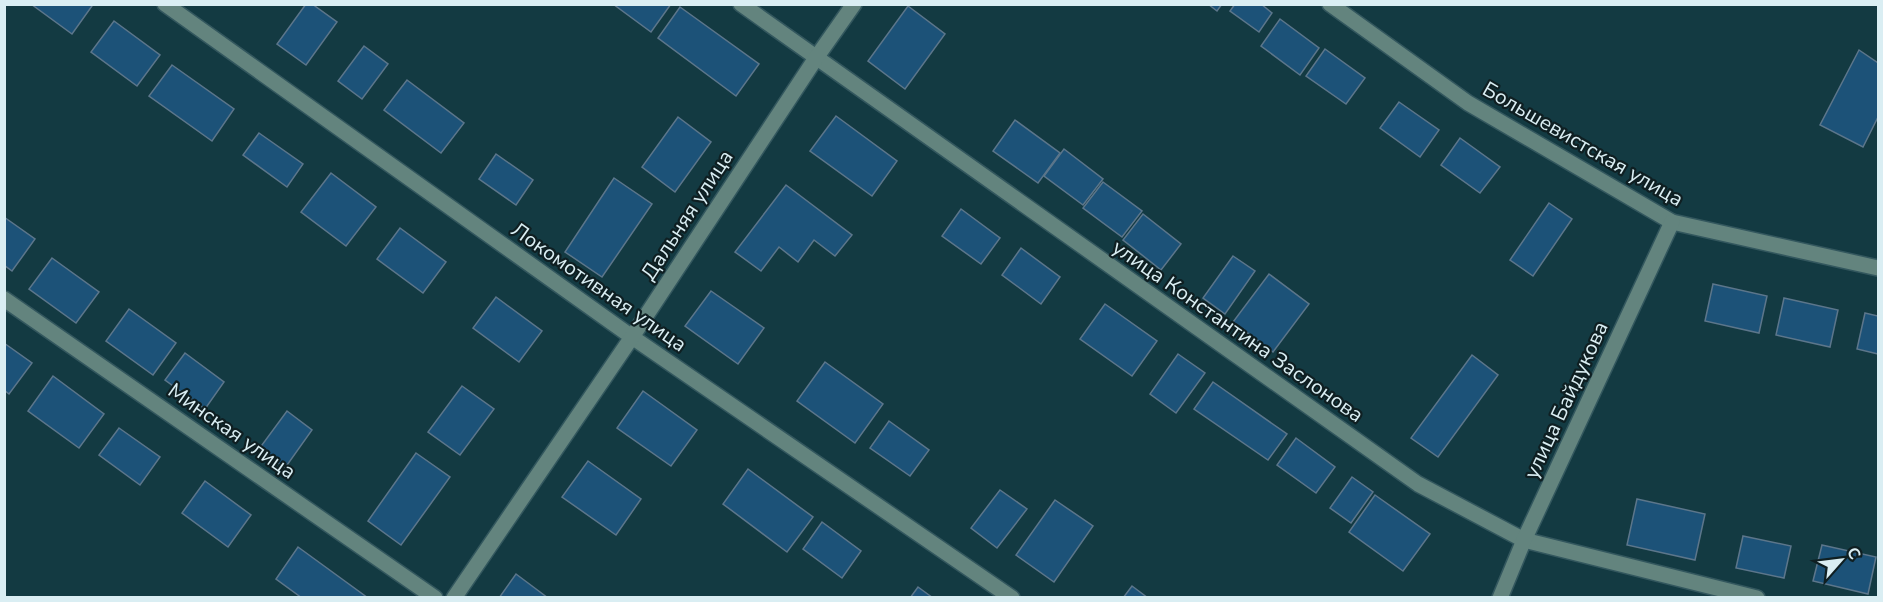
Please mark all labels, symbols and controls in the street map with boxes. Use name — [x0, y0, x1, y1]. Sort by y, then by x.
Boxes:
street label: Большевистская улица — [1477, 75, 1689, 213]
street label: Дальняя улица — [634, 145, 740, 285]
street label: Локомотивная улица — [506, 216, 692, 358]
street label: улица Константина Заслонова — [1107, 233, 1369, 429]
street label: улица Байдукова — [1517, 317, 1615, 483]
street label: Минская улица — [162, 376, 302, 486]
north arrow — [1811, 530, 1871, 590]
text: С — [1841, 543, 1866, 564]

